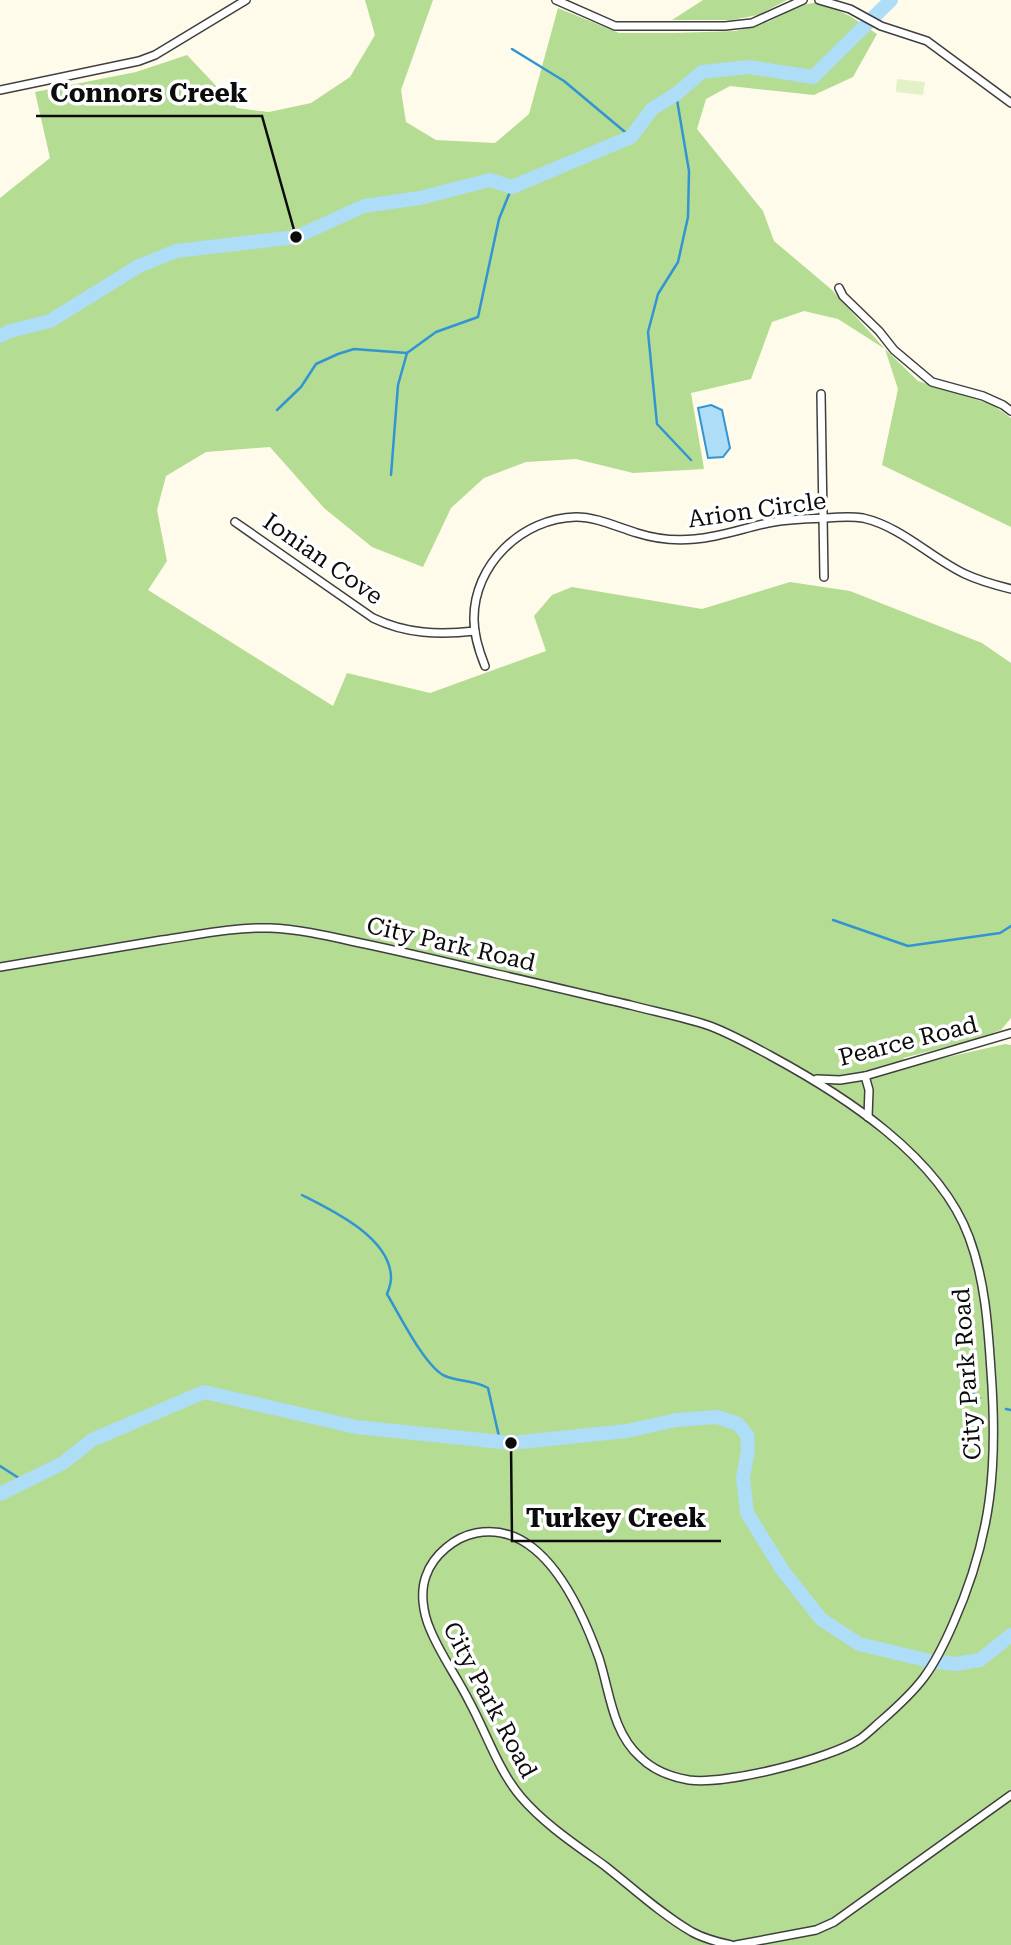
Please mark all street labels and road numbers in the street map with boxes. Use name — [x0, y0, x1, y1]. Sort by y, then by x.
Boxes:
street label: Arion Circle — [686, 486, 828, 534]
street label: Ionian Cove — [258, 508, 388, 610]
street label: City Park Road — [364, 911, 538, 977]
street label: Pearce Road — [836, 1010, 980, 1072]
street label: City Park Road — [947, 1287, 987, 1461]
street label: City Park Road — [437, 1617, 543, 1783]

